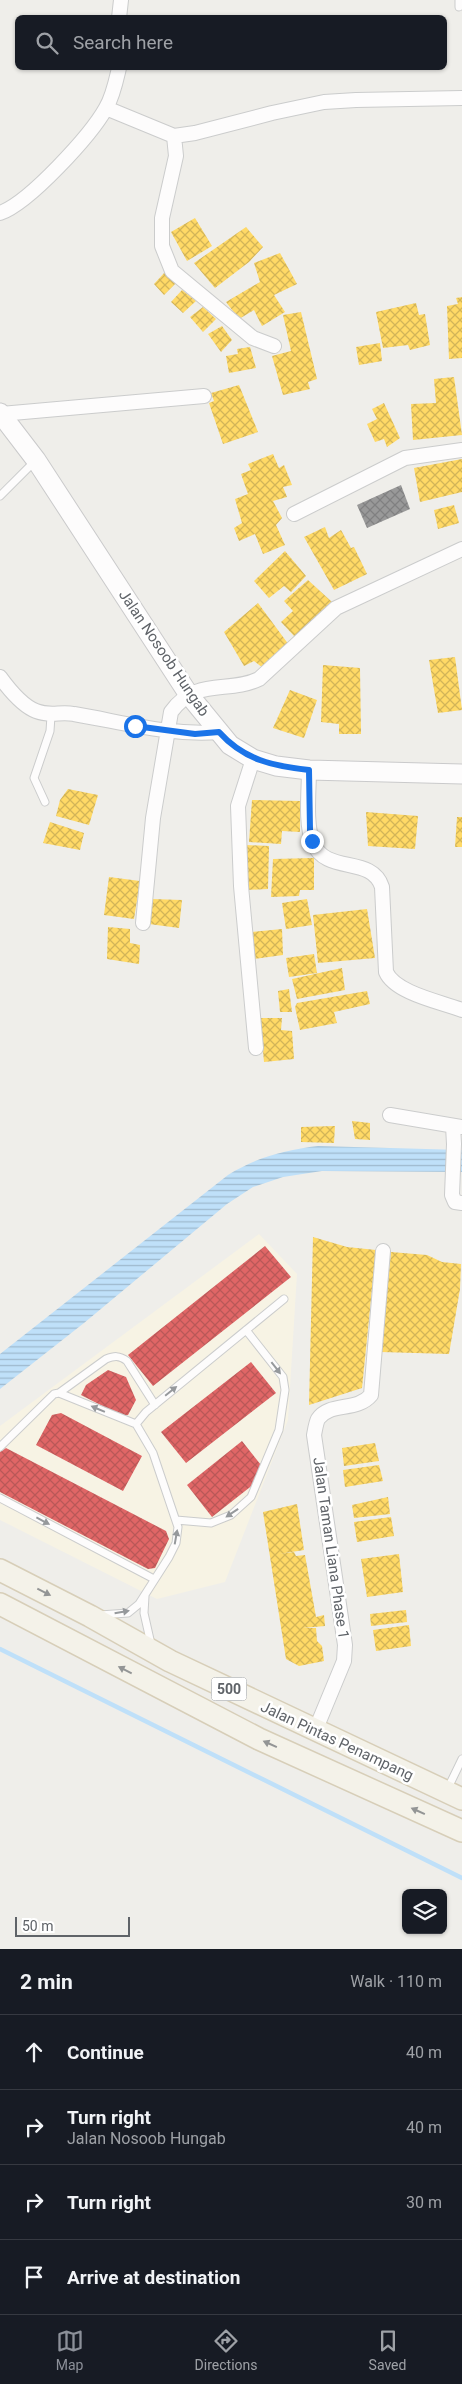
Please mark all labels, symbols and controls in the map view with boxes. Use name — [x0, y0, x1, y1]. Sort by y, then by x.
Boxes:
search box — [15, 15, 447, 70]
icon: search — [33, 29, 61, 57]
text: Search here — [73, 31, 173, 54]
street label: Jalan Nosoob Hungab — [115, 586, 213, 720]
route start — [124, 715, 147, 738]
route end — [301, 830, 324, 853]
one-way arrow — [270, 1361, 281, 1374]
one-way arrow — [165, 1385, 177, 1397]
one-way arrow — [91, 1404, 105, 1412]
street label: Jalan Taman Liana Phase 1 — [309, 1456, 353, 1640]
one-way arrow — [225, 1508, 239, 1518]
one-way arrow — [36, 1517, 50, 1525]
one-way arrow — [172, 1529, 180, 1544]
one-way arrow — [36, 1588, 51, 1596]
one-way arrow — [114, 1608, 130, 1616]
one-way arrow — [118, 1666, 132, 1674]
road number: 500 — [212, 1678, 246, 1700]
street label: Jalan Pintas Penampang — [258, 1698, 416, 1784]
one-way arrow — [263, 1740, 277, 1748]
one-way arrow — [411, 1807, 425, 1815]
map controls — [402, 1889, 447, 1934]
button: layers — [402, 1889, 447, 1934]
scale bar — [15, 1914, 130, 1937]
text: 50 m — [22, 1918, 54, 1934]
text: 2 min — [20, 1970, 73, 1994]
text: Walk · 110 m — [350, 1972, 442, 1991]
icon: ahead — [20, 2038, 48, 2066]
text: Continue — [67, 2041, 144, 2064]
text: 40 m — [406, 2043, 442, 2062]
text: Turn right — [67, 2106, 151, 2129]
icon: right — [20, 2113, 48, 2141]
text: 40 m — [406, 2118, 442, 2137]
text: Jalan Nosoob Hungab — [67, 2129, 226, 2148]
icon: right — [20, 2188, 48, 2216]
text: Turn right — [67, 2191, 151, 2214]
text: 30 m — [406, 2193, 442, 2212]
icon: arrive — [20, 2263, 48, 2291]
text: Arrive at destination — [67, 2266, 240, 2289]
tab: Map — [56, 2327, 84, 2373]
tab: Directions — [195, 2327, 258, 2373]
tab: Saved — [369, 2327, 406, 2373]

